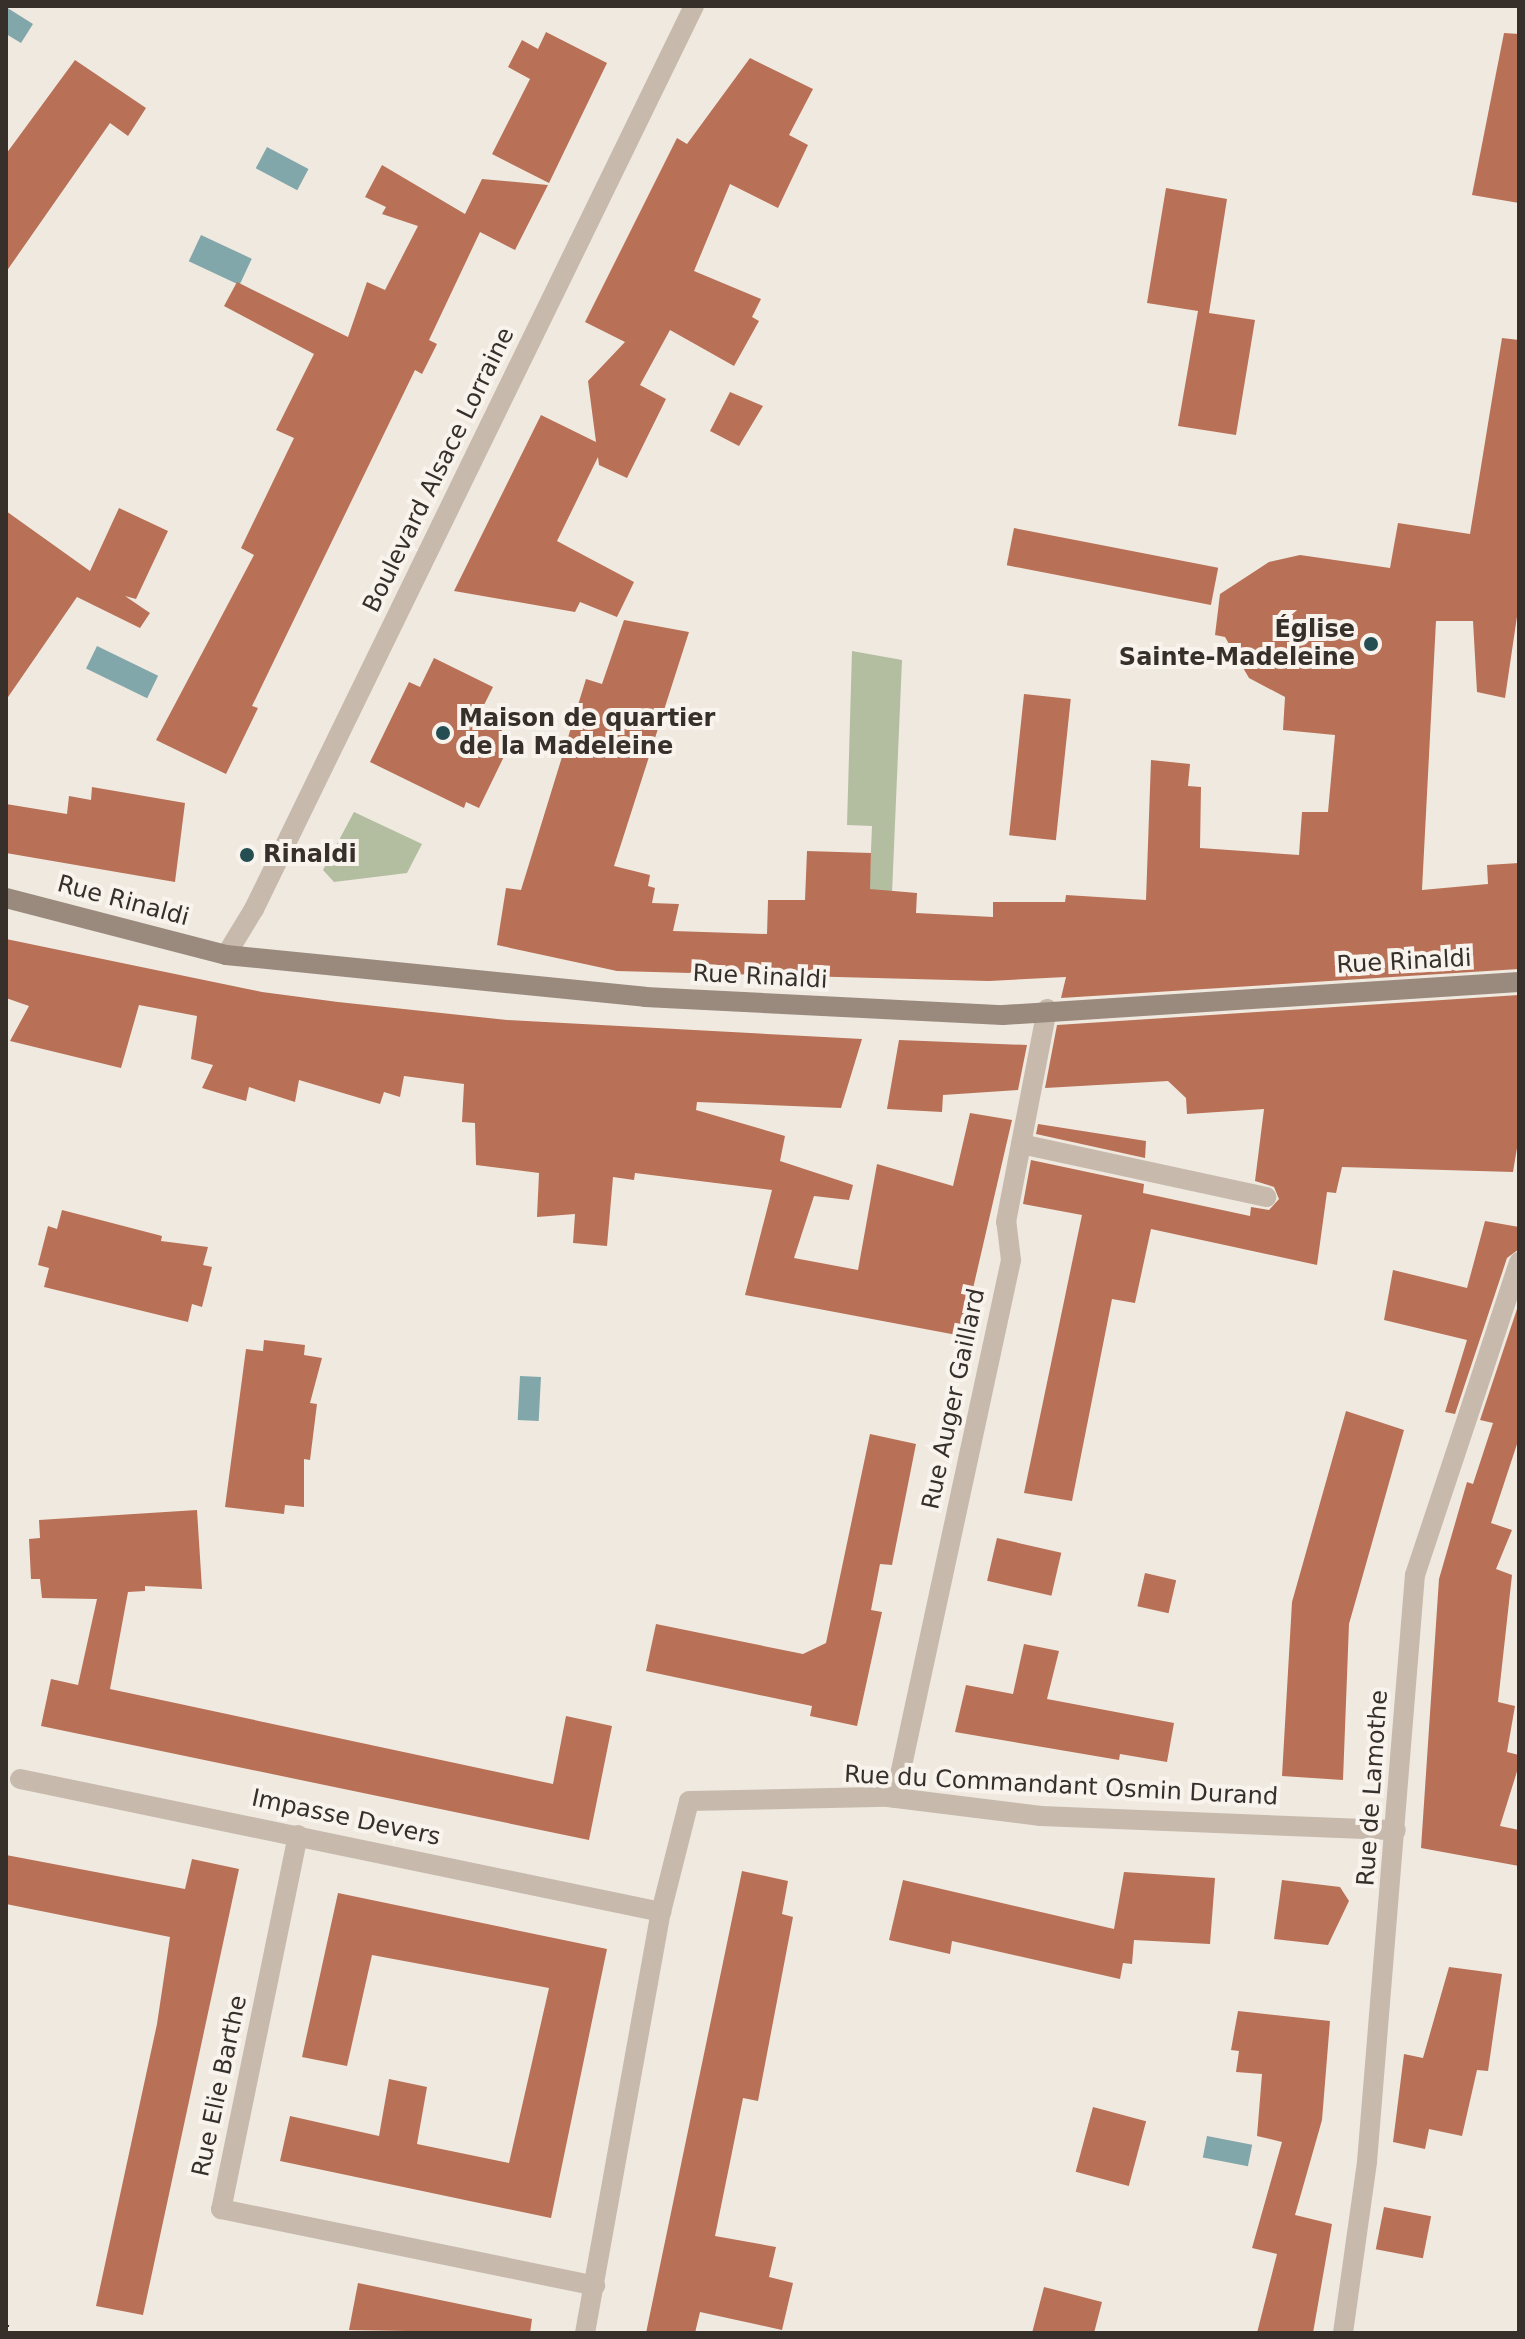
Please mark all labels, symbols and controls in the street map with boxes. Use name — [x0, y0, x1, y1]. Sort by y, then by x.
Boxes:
street label: Boulevard Alsace Lorraine — [357, 323, 521, 617]
place label: Église Sainte-Madeleine — [1119, 616, 1355, 672]
marker: Église Sainte-Madeleine — [1362, 635, 1380, 653]
place label: Maison de quartier de la Madeleine — [459, 705, 715, 761]
marker: Maison de quartier de la Madeleine — [434, 724, 452, 742]
place label: Rinaldi — [263, 841, 357, 869]
marker: Rinaldi — [238, 846, 256, 864]
street label: Rue Rinaldi — [54, 870, 192, 932]
street label: Rue Rinaldi — [1336, 944, 1472, 980]
street label: Rue Rinaldi — [692, 959, 828, 995]
street label: Rue Auger Gaillard — [917, 1286, 991, 1512]
street label: Rue de Lamothe — [1352, 1689, 1394, 1887]
street label: Rue du Commandant Osmin Durand — [843, 1760, 1279, 1812]
street label: Impasse Devers — [249, 1784, 443, 1852]
street label: Rue Elie Barthe — [187, 1993, 253, 2179]

